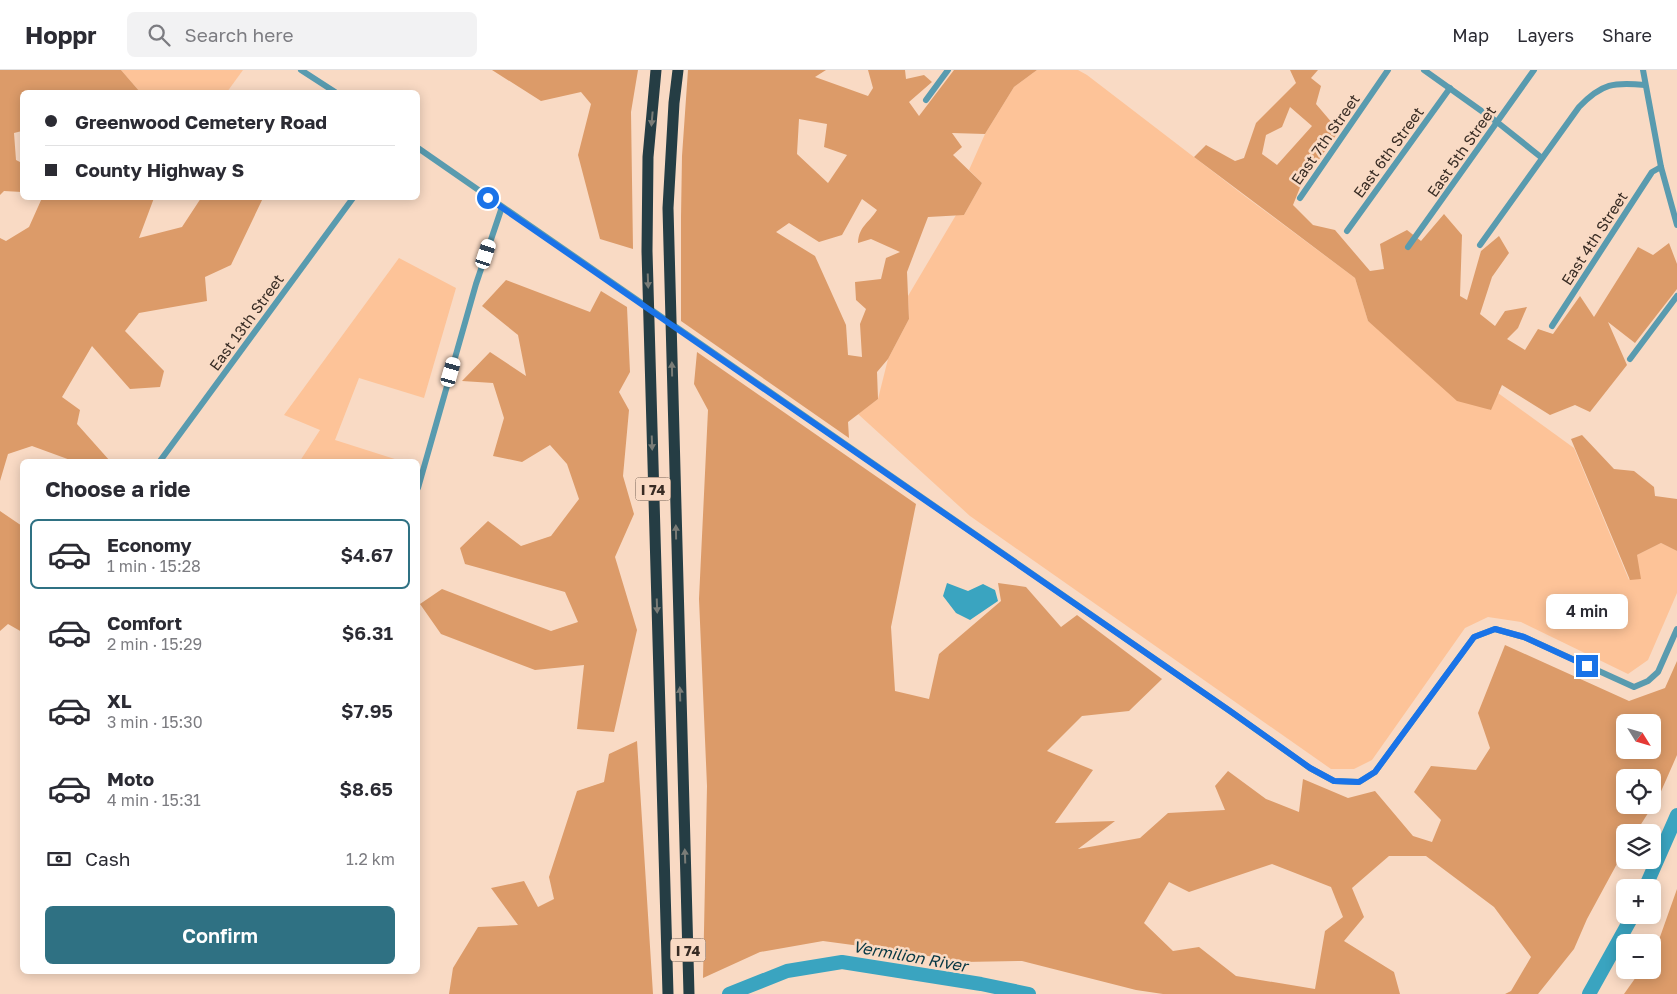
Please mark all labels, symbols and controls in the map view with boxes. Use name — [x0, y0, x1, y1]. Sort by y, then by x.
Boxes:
search box — [127, 12, 477, 57]
text: Hoppr — [25, 20, 97, 49]
icon: search — [145, 21, 173, 49]
text: Search here — [185, 23, 293, 46]
text: Map — [1452, 24, 1489, 46]
text: Layers — [1517, 24, 1574, 46]
text: Share — [1602, 24, 1652, 46]
street label: East 7th Street — [1287, 90, 1363, 188]
street label: East 5th Street — [1423, 102, 1499, 200]
street label: East 6th Street — [1349, 103, 1427, 201]
text: Greenwood Cemetery Road — [75, 110, 327, 133]
one-way arrow — [648, 111, 656, 127]
text: County Highway S — [75, 158, 244, 181]
route start — [477, 187, 499, 209]
street label: East 4th Street — [1557, 188, 1631, 288]
car — [474, 237, 497, 271]
street label: East 13th Street — [205, 270, 287, 374]
one-way arrow — [644, 273, 652, 289]
car — [439, 356, 462, 388]
one-way arrow — [668, 361, 676, 377]
one-way arrow — [649, 436, 657, 452]
text: Choose a ride — [45, 475, 191, 502]
road number: I 74 — [636, 478, 670, 500]
one-way arrow — [672, 523, 680, 539]
icon: car — [47, 532, 92, 577]
text: Economy — [107, 533, 192, 556]
text: $4.67 — [341, 543, 393, 566]
text: 1 min · 15:28 — [107, 556, 201, 576]
callout: 4 min — [1546, 594, 1628, 628]
one-way arrow — [653, 598, 661, 614]
text: 4 min — [1566, 601, 1608, 621]
icon: car — [47, 610, 92, 655]
text: Comfort — [107, 611, 182, 634]
text: $6.31 — [342, 621, 393, 644]
text: 2 min · 15:29 — [107, 634, 202, 654]
route end — [1576, 655, 1598, 677]
one-way arrow — [676, 686, 684, 702]
icon: car — [47, 688, 92, 733]
text: XL — [107, 689, 132, 712]
text: $7.95 — [341, 699, 393, 722]
text: 3 min · 15:30 — [107, 712, 203, 732]
north arrow — [1616, 714, 1661, 759]
map controls — [1616, 714, 1661, 979]
icon: car — [47, 766, 92, 811]
text: Moto — [107, 767, 154, 790]
button: locate — [1616, 769, 1661, 814]
text: $8.65 — [339, 777, 393, 800]
text: 4 min · 15:31 — [107, 790, 201, 810]
button: layers — [1616, 824, 1661, 869]
icon: cash — [45, 845, 73, 873]
text: Cash — [85, 847, 130, 870]
one-way arrow — [681, 848, 689, 864]
text: 1.2 km — [346, 849, 395, 869]
button: + — [1616, 879, 1661, 924]
button: Confirm — [45, 906, 395, 964]
button: − — [1616, 934, 1661, 979]
water label: Vermilion River — [851, 936, 972, 976]
road number: I 74 — [670, 938, 706, 962]

